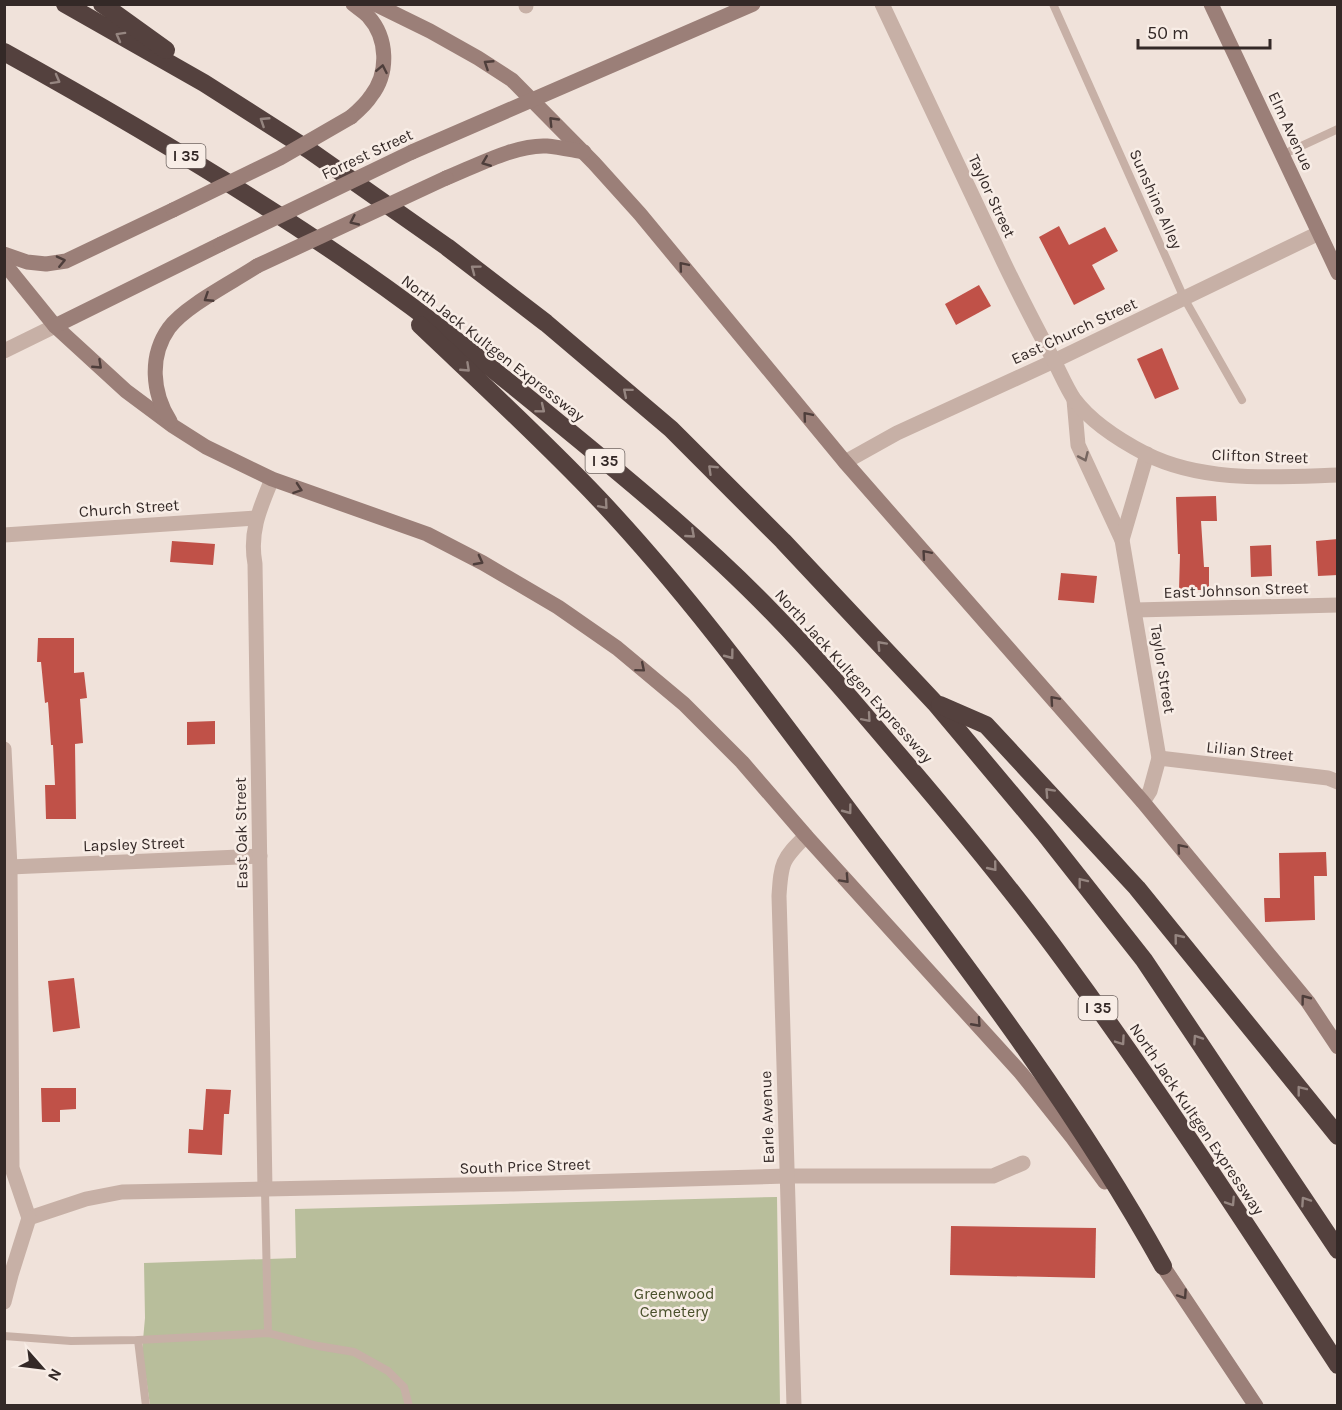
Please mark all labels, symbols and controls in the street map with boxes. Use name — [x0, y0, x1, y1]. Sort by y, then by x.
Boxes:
scale bar — [1138, 12, 1270, 50]
text: 50 m — [1147, 22, 1189, 44]
one-way arrow — [116, 31, 126, 43]
one-way arrow — [483, 60, 494, 71]
one-way arrow — [375, 65, 388, 75]
one-way arrow — [50, 73, 60, 84]
street label: Elm Avenue — [1264, 89, 1318, 173]
one-way arrow — [260, 117, 271, 128]
one-way arrow — [550, 117, 561, 128]
street label: Forrest Street — [318, 125, 416, 183]
road number: I 35 — [166, 144, 206, 168]
street label: Sunshine Alley — [1125, 146, 1187, 252]
street label: Taylor Street — [964, 151, 1020, 241]
one-way arrow — [482, 155, 493, 167]
one-way arrow — [350, 213, 361, 225]
one-way arrow — [56, 256, 66, 269]
one-way arrow — [679, 262, 690, 273]
one-way arrow — [471, 265, 482, 276]
street label: North Jack Kultgen Expressway — [398, 271, 589, 426]
one-way arrow — [204, 291, 215, 302]
street label: East Church Street — [1008, 294, 1140, 368]
one-way arrow — [91, 358, 102, 369]
one-way arrow — [459, 361, 469, 372]
one-way arrow — [623, 388, 634, 399]
one-way arrow — [534, 401, 545, 412]
one-way arrow — [804, 412, 815, 423]
street label: Clifton Street — [1211, 445, 1309, 467]
road number: I 35 — [586, 449, 624, 473]
one-way arrow — [1077, 451, 1089, 462]
one-way arrow — [709, 466, 720, 477]
one-way arrow — [292, 481, 303, 494]
street label: Church Street — [78, 495, 180, 521]
one-way arrow — [597, 498, 608, 509]
one-way arrow — [684, 527, 695, 538]
one-way arrow — [922, 550, 933, 561]
one-way arrow — [472, 554, 483, 565]
street label: East Johnson Street — [1163, 578, 1309, 602]
street label: North Jack Kultgen Expressway — [771, 585, 937, 767]
street label: Taylor Street — [1147, 623, 1179, 715]
one-way arrow — [877, 642, 888, 652]
one-way arrow — [722, 648, 733, 659]
one-way arrow — [634, 661, 645, 672]
one-way arrow — [1050, 696, 1061, 707]
one-way arrow — [860, 711, 871, 722]
street label: Lilian Street — [1205, 737, 1295, 765]
street label: East Oak Street — [231, 777, 251, 889]
one-way arrow — [1045, 789, 1056, 799]
one-way arrow — [840, 803, 851, 814]
street label: Lapsley Street — [83, 833, 185, 855]
one-way arrow — [1178, 844, 1189, 855]
one-way arrow — [985, 860, 996, 871]
one-way arrow — [838, 872, 849, 883]
one-way arrow — [1079, 877, 1090, 888]
one-way arrow — [1175, 934, 1186, 945]
one-way arrow — [1301, 994, 1312, 1005]
road number: I 35 — [1078, 996, 1118, 1020]
one-way arrow — [970, 1016, 981, 1027]
street label: North Jack Kultgen Expressway — [1126, 1020, 1269, 1219]
one-way arrow — [1114, 1034, 1125, 1045]
one-way arrow — [1193, 1035, 1204, 1046]
street label: Earle Avenue — [756, 1070, 778, 1164]
one-way arrow — [1298, 1086, 1309, 1097]
street label: South Price Street — [459, 1154, 591, 1178]
one-way arrow — [1224, 1195, 1235, 1206]
one-way arrow — [1302, 1197, 1313, 1208]
park label: Greenwood Cemetery — [634, 1284, 714, 1321]
one-way arrow — [1176, 1288, 1187, 1299]
north arrow — [12, 1338, 72, 1398]
text: N — [44, 1365, 66, 1384]

